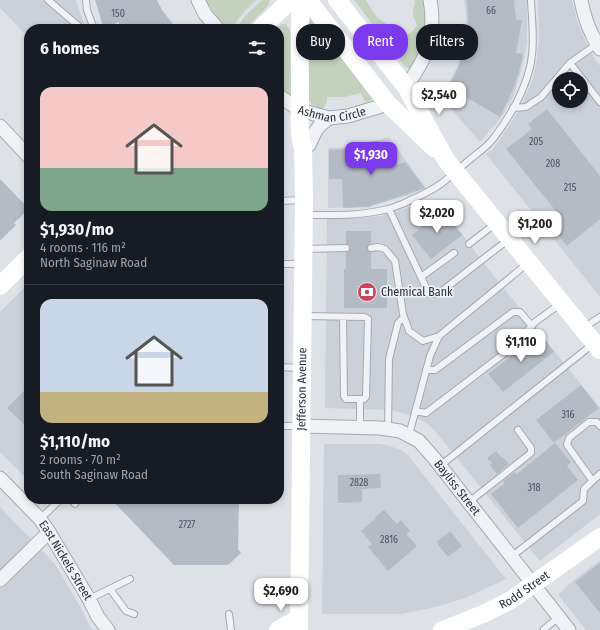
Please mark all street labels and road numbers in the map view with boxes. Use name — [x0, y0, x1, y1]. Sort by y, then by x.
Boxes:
street label: Ashman Circle — [296, 103, 367, 125]
street label: Jefferson Avenue — [294, 347, 309, 431]
street label: Bayliss Street — [431, 457, 483, 518]
street label: East Nickels Street — [36, 518, 95, 603]
street label: Rodd Street — [497, 568, 552, 612]

